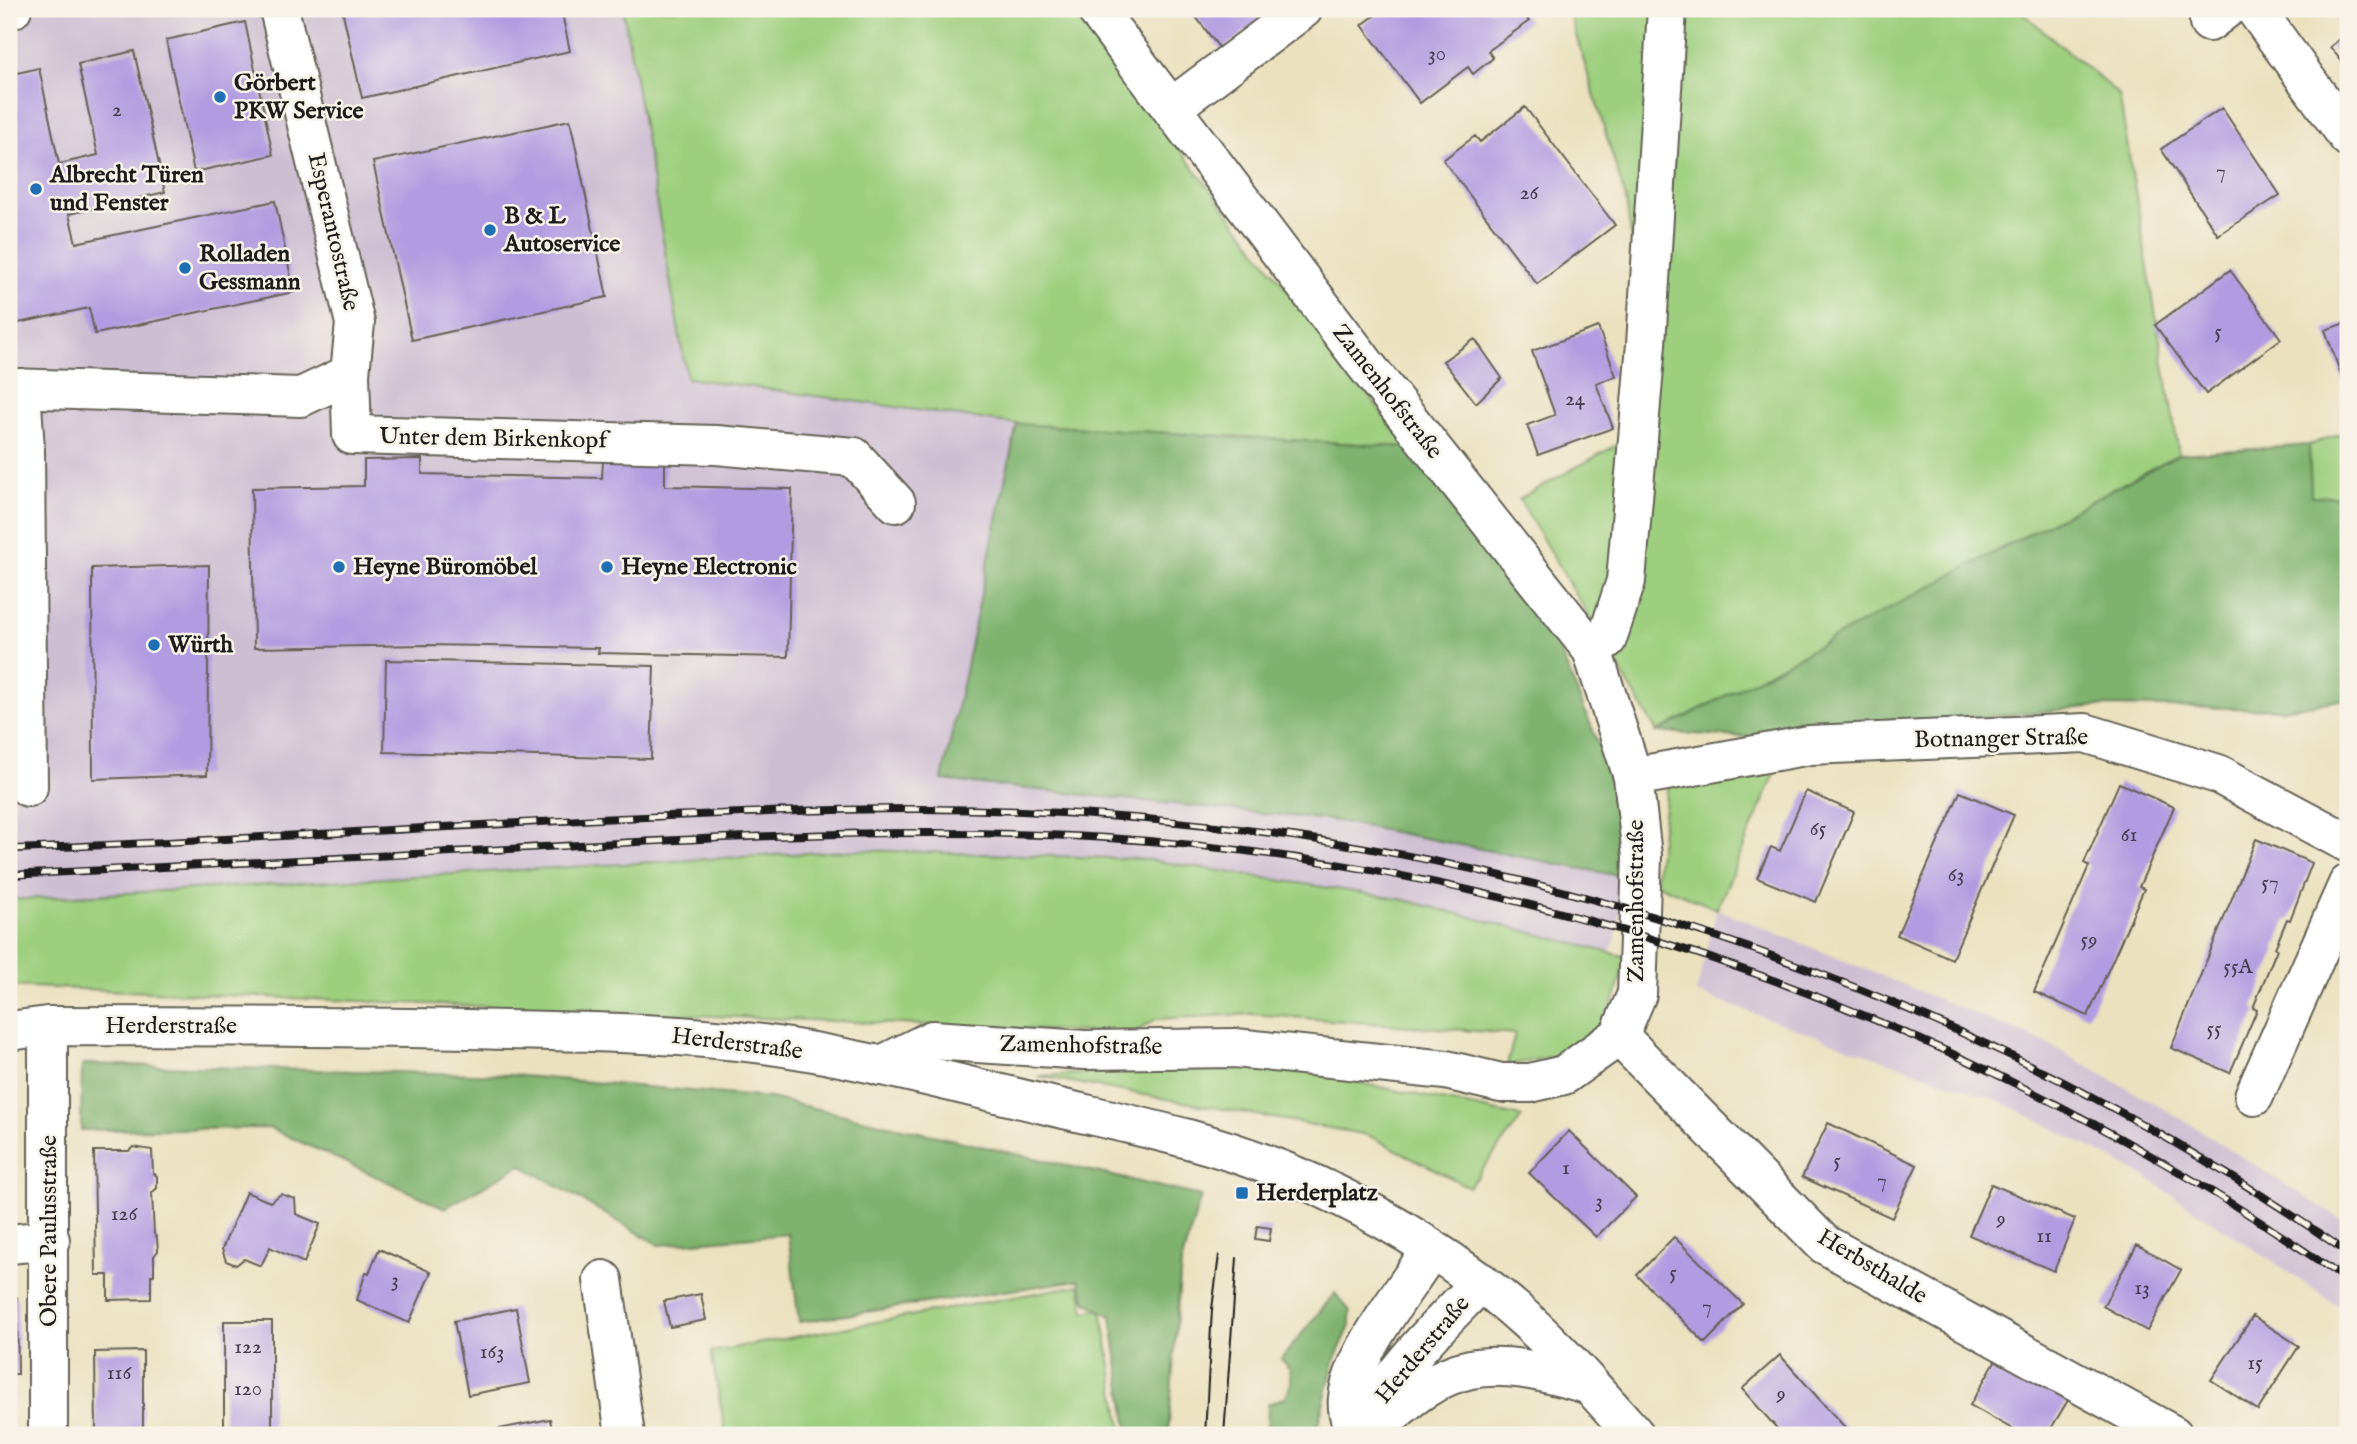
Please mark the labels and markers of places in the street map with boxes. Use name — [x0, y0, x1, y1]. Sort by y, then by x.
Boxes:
place label: Görbert PKW Service — [234, 68, 364, 127]
marker: Görbert PKW Service — [212, 89, 228, 105]
place label: Albrecht Türen und Fenster — [49, 160, 204, 219]
marker: Albrecht Türen und Fenster — [28, 181, 44, 197]
place label: B & L Autoservice — [503, 201, 620, 260]
marker: B & L Autoservice — [482, 222, 498, 238]
place label: Rolladen Gessmann — [199, 239, 301, 298]
marker: Rolladen Gessmann — [177, 260, 193, 276]
place label: Heyne Büromöbel — [353, 552, 537, 583]
place label: Heyne Electronic — [621, 552, 797, 583]
marker: Heyne Büromöbel — [331, 559, 347, 575]
marker: Heyne Electronic — [599, 559, 615, 575]
place label: Würth — [167, 630, 233, 661]
marker: Würth — [146, 637, 162, 653]
place label: Herderplatz — [1256, 1178, 1378, 1209]
marker: Herderplatz — [1234, 1185, 1250, 1201]

